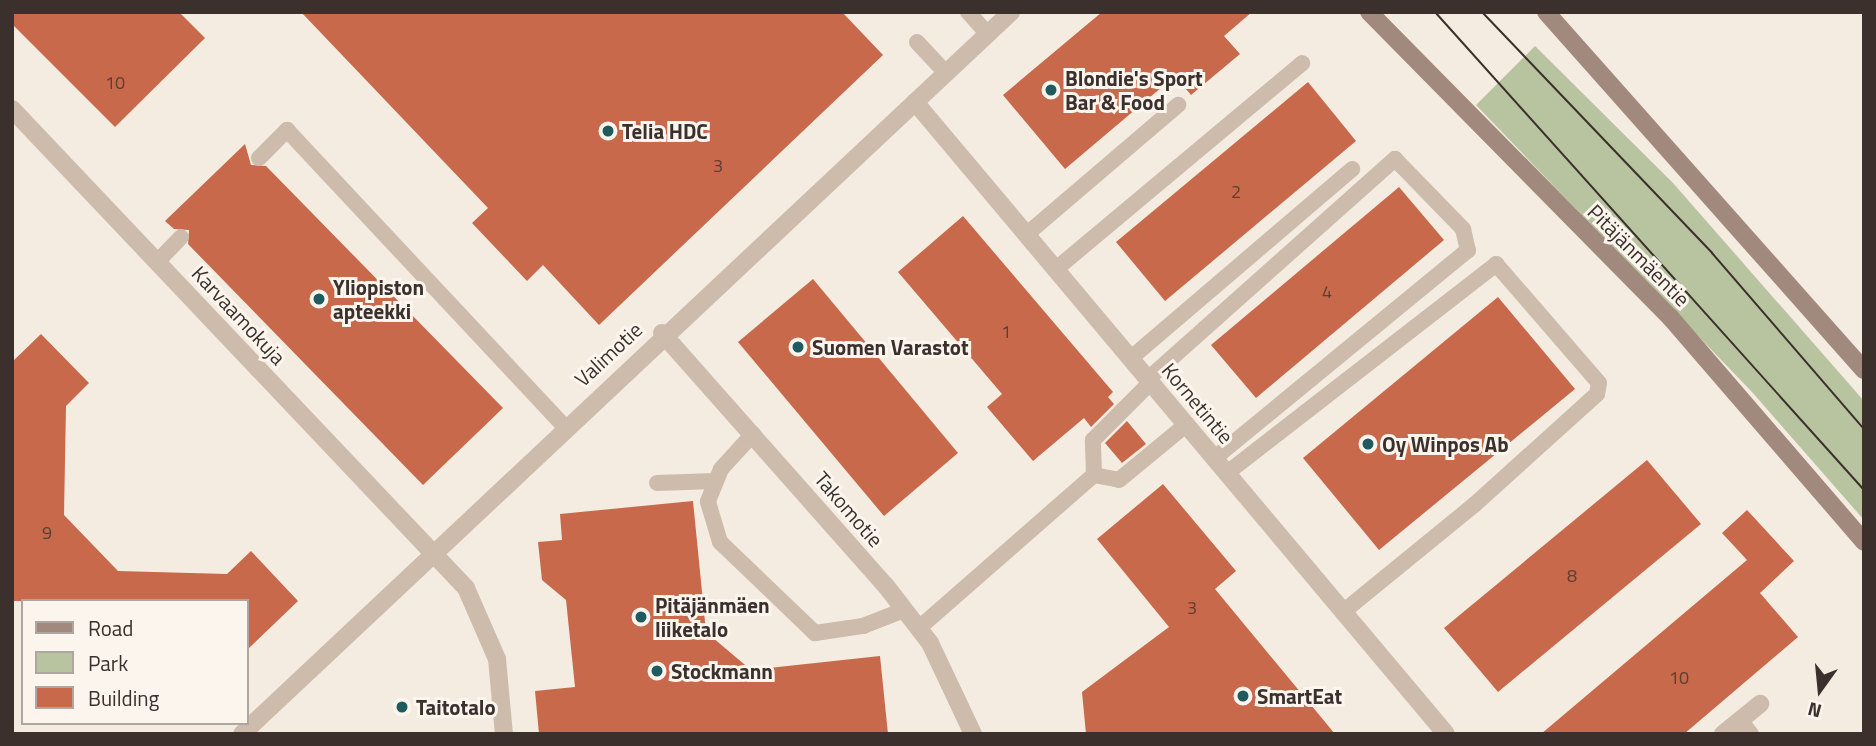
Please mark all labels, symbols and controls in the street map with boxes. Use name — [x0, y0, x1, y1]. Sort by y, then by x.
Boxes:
place label: Blondie's Sport Bar & Food — [1065, 65, 1203, 115]
house number: 10 — [105, 72, 125, 94]
marker: Blondie's Sport Bar & Food — [1043, 82, 1059, 98]
place label: Telia HDC — [622, 118, 708, 144]
marker: Telia HDC — [600, 123, 616, 139]
house number: 3 — [713, 155, 723, 177]
house number: 2 — [1231, 181, 1241, 203]
street label: Pitäjänmäentie — [1583, 199, 1695, 311]
street label: Karvaamokuja — [187, 260, 291, 370]
place label: Yliopiston apteekki — [333, 274, 424, 324]
house number: 4 — [1322, 281, 1332, 303]
marker: Yliopiston apteekki — [311, 291, 327, 307]
street label: Valimotie — [569, 317, 647, 391]
house number: 1 — [1001, 321, 1011, 343]
place label: Suomen Varastot — [812, 334, 969, 360]
marker: Suomen Varastot — [790, 339, 806, 355]
street label: Kornetintie — [1157, 358, 1239, 448]
place label: Oy Winpos Ab — [1382, 431, 1509, 457]
marker: Oy Winpos Ab — [1360, 436, 1376, 452]
street label: Takomotie — [809, 466, 889, 552]
house number: 9 — [42, 522, 52, 544]
house number: 8 — [1567, 565, 1577, 587]
place label: Pitäjänmäen liiketalo — [655, 592, 770, 642]
house number: 3 — [1187, 597, 1197, 619]
legend — [21, 599, 248, 725]
marker: Pitäjänmäen liiketalo — [633, 609, 649, 625]
text: Road — [88, 612, 133, 644]
text: Park — [88, 647, 128, 679]
north arrow — [1785, 655, 1855, 725]
place label: Stockmann — [671, 658, 773, 684]
marker: Stockmann — [649, 663, 665, 679]
house number: 10 — [1669, 667, 1689, 689]
text: Building — [88, 682, 159, 714]
place label: SmartEat — [1257, 683, 1342, 709]
marker: SmartEat — [1235, 688, 1251, 704]
place label: Taitotalo — [416, 694, 496, 720]
text: N — [1804, 695, 1825, 726]
marker: Taitotalo — [394, 699, 410, 715]

